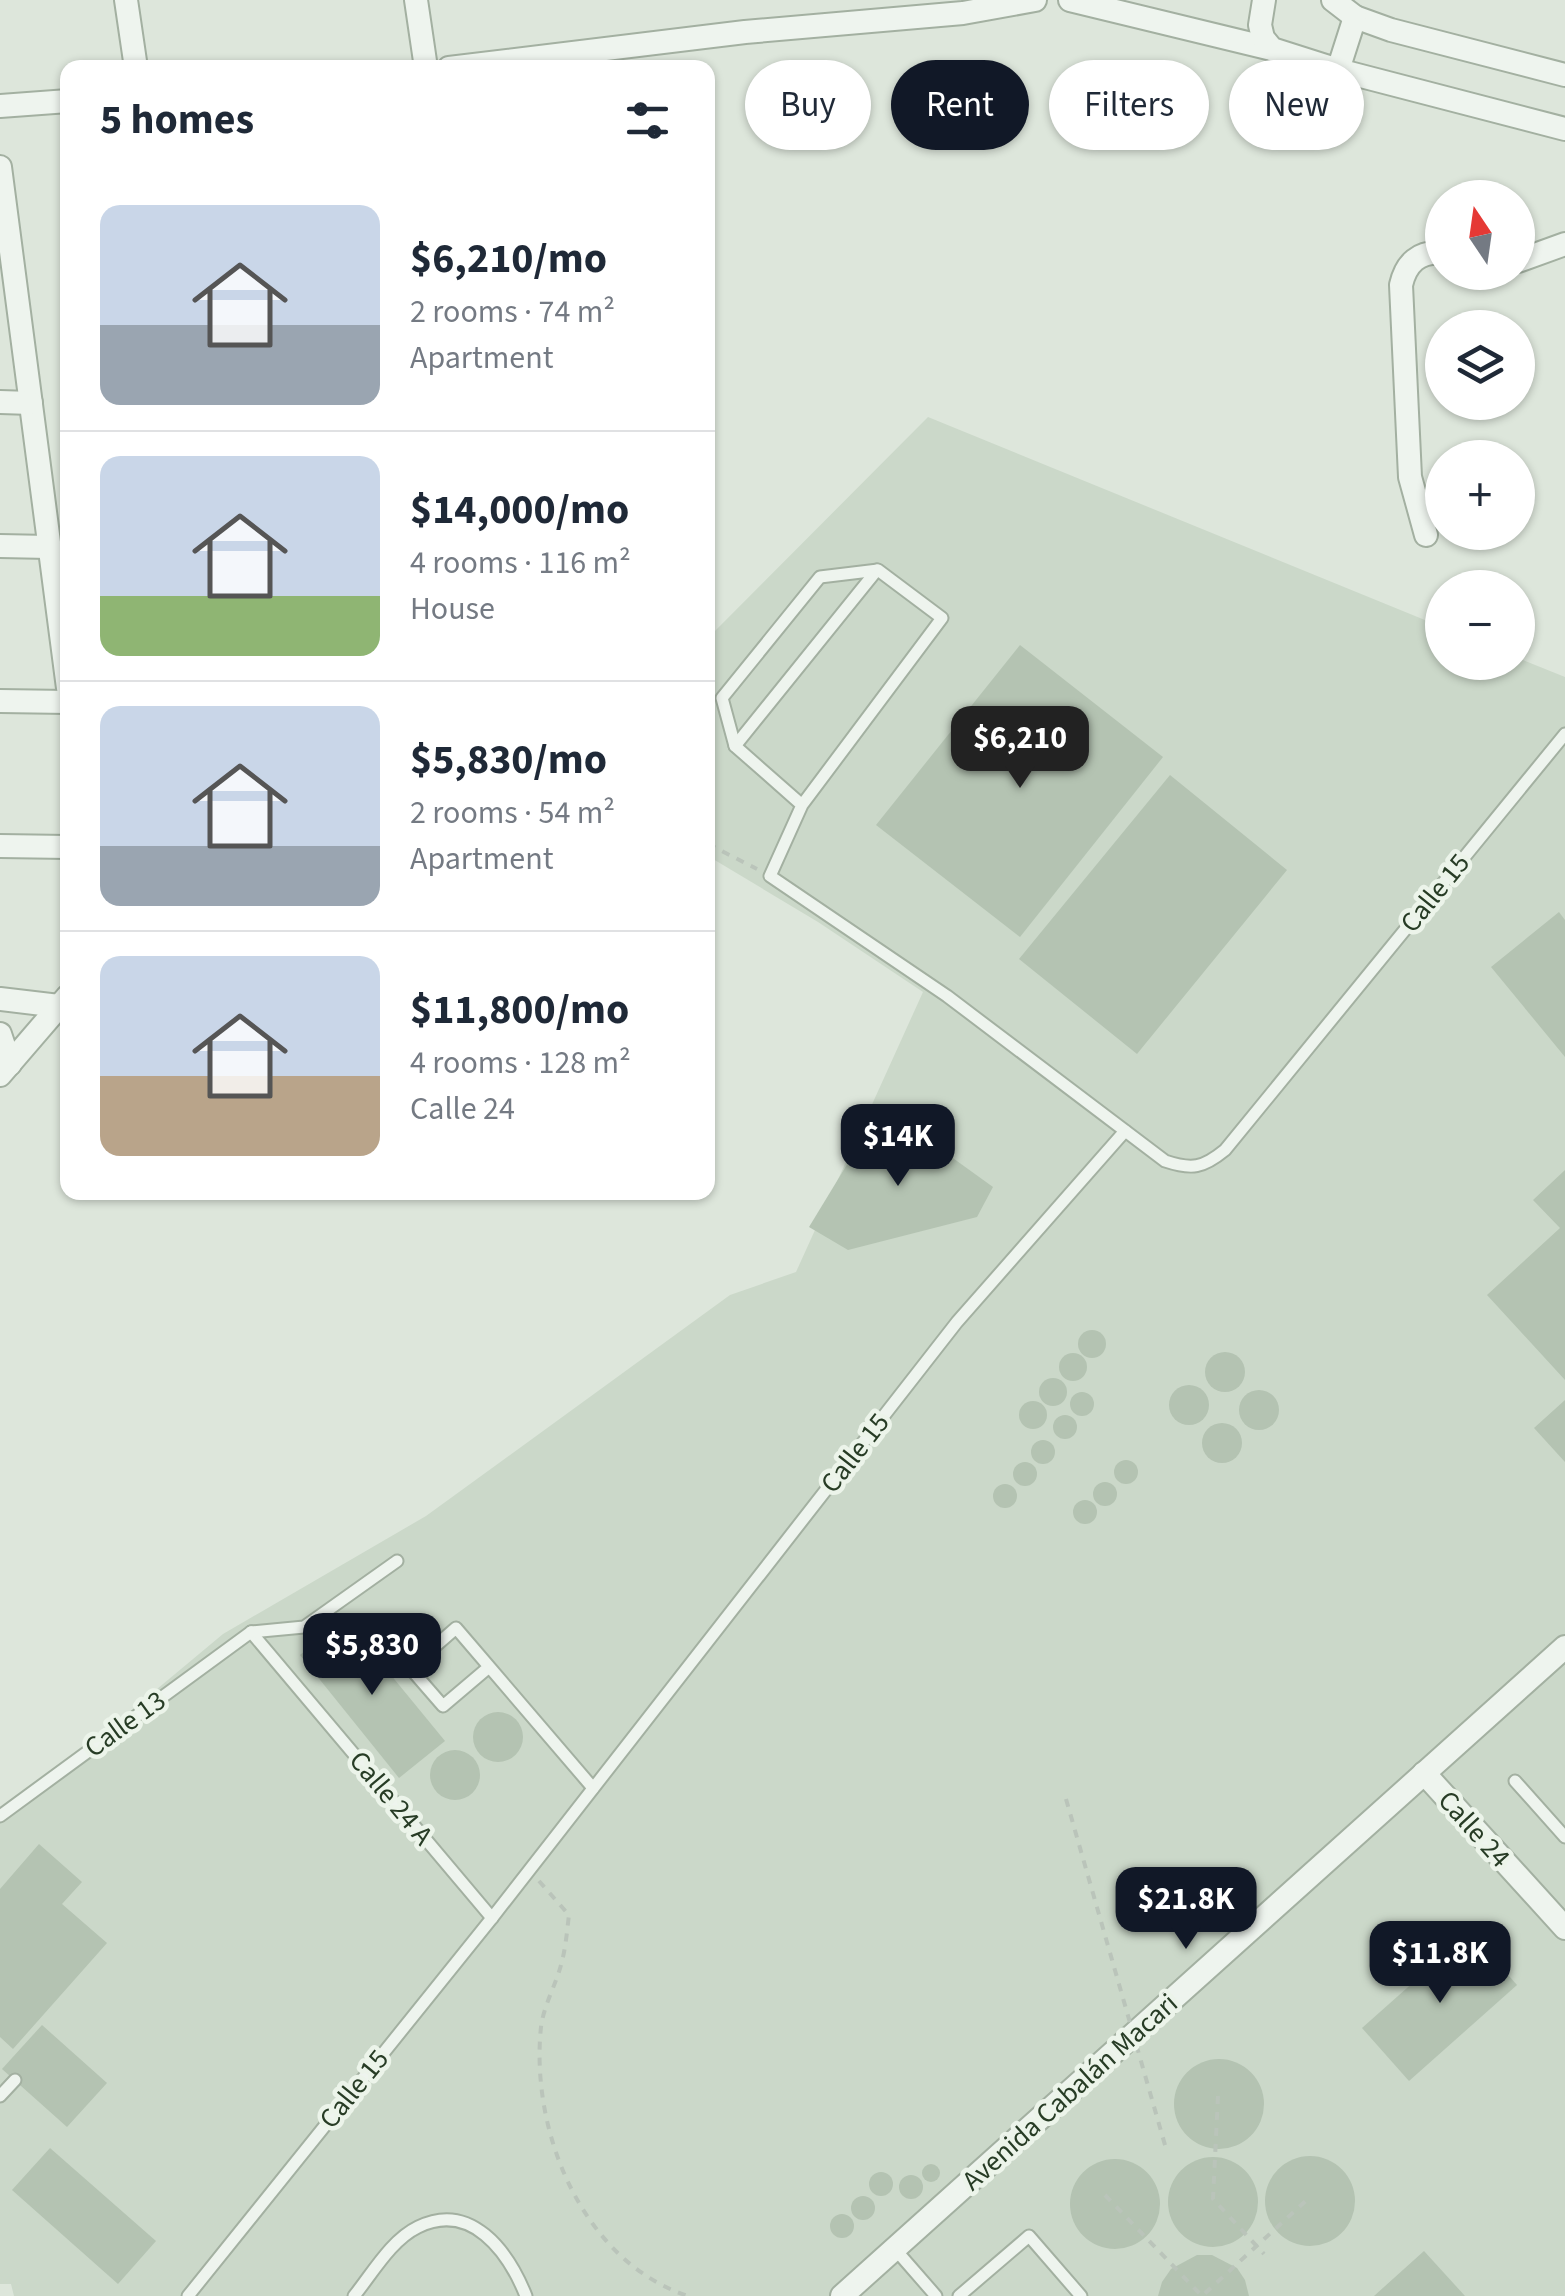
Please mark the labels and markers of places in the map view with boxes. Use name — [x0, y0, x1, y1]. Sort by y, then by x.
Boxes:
pin: $6,210 — [939, 706, 1101, 791]
pin: $14K — [839, 1104, 957, 1189]
pin: $5,830 — [291, 1613, 453, 1698]
pin: $21.8K — [1105, 1867, 1267, 1952]
pin: $11.8K — [1359, 1921, 1521, 2006]

